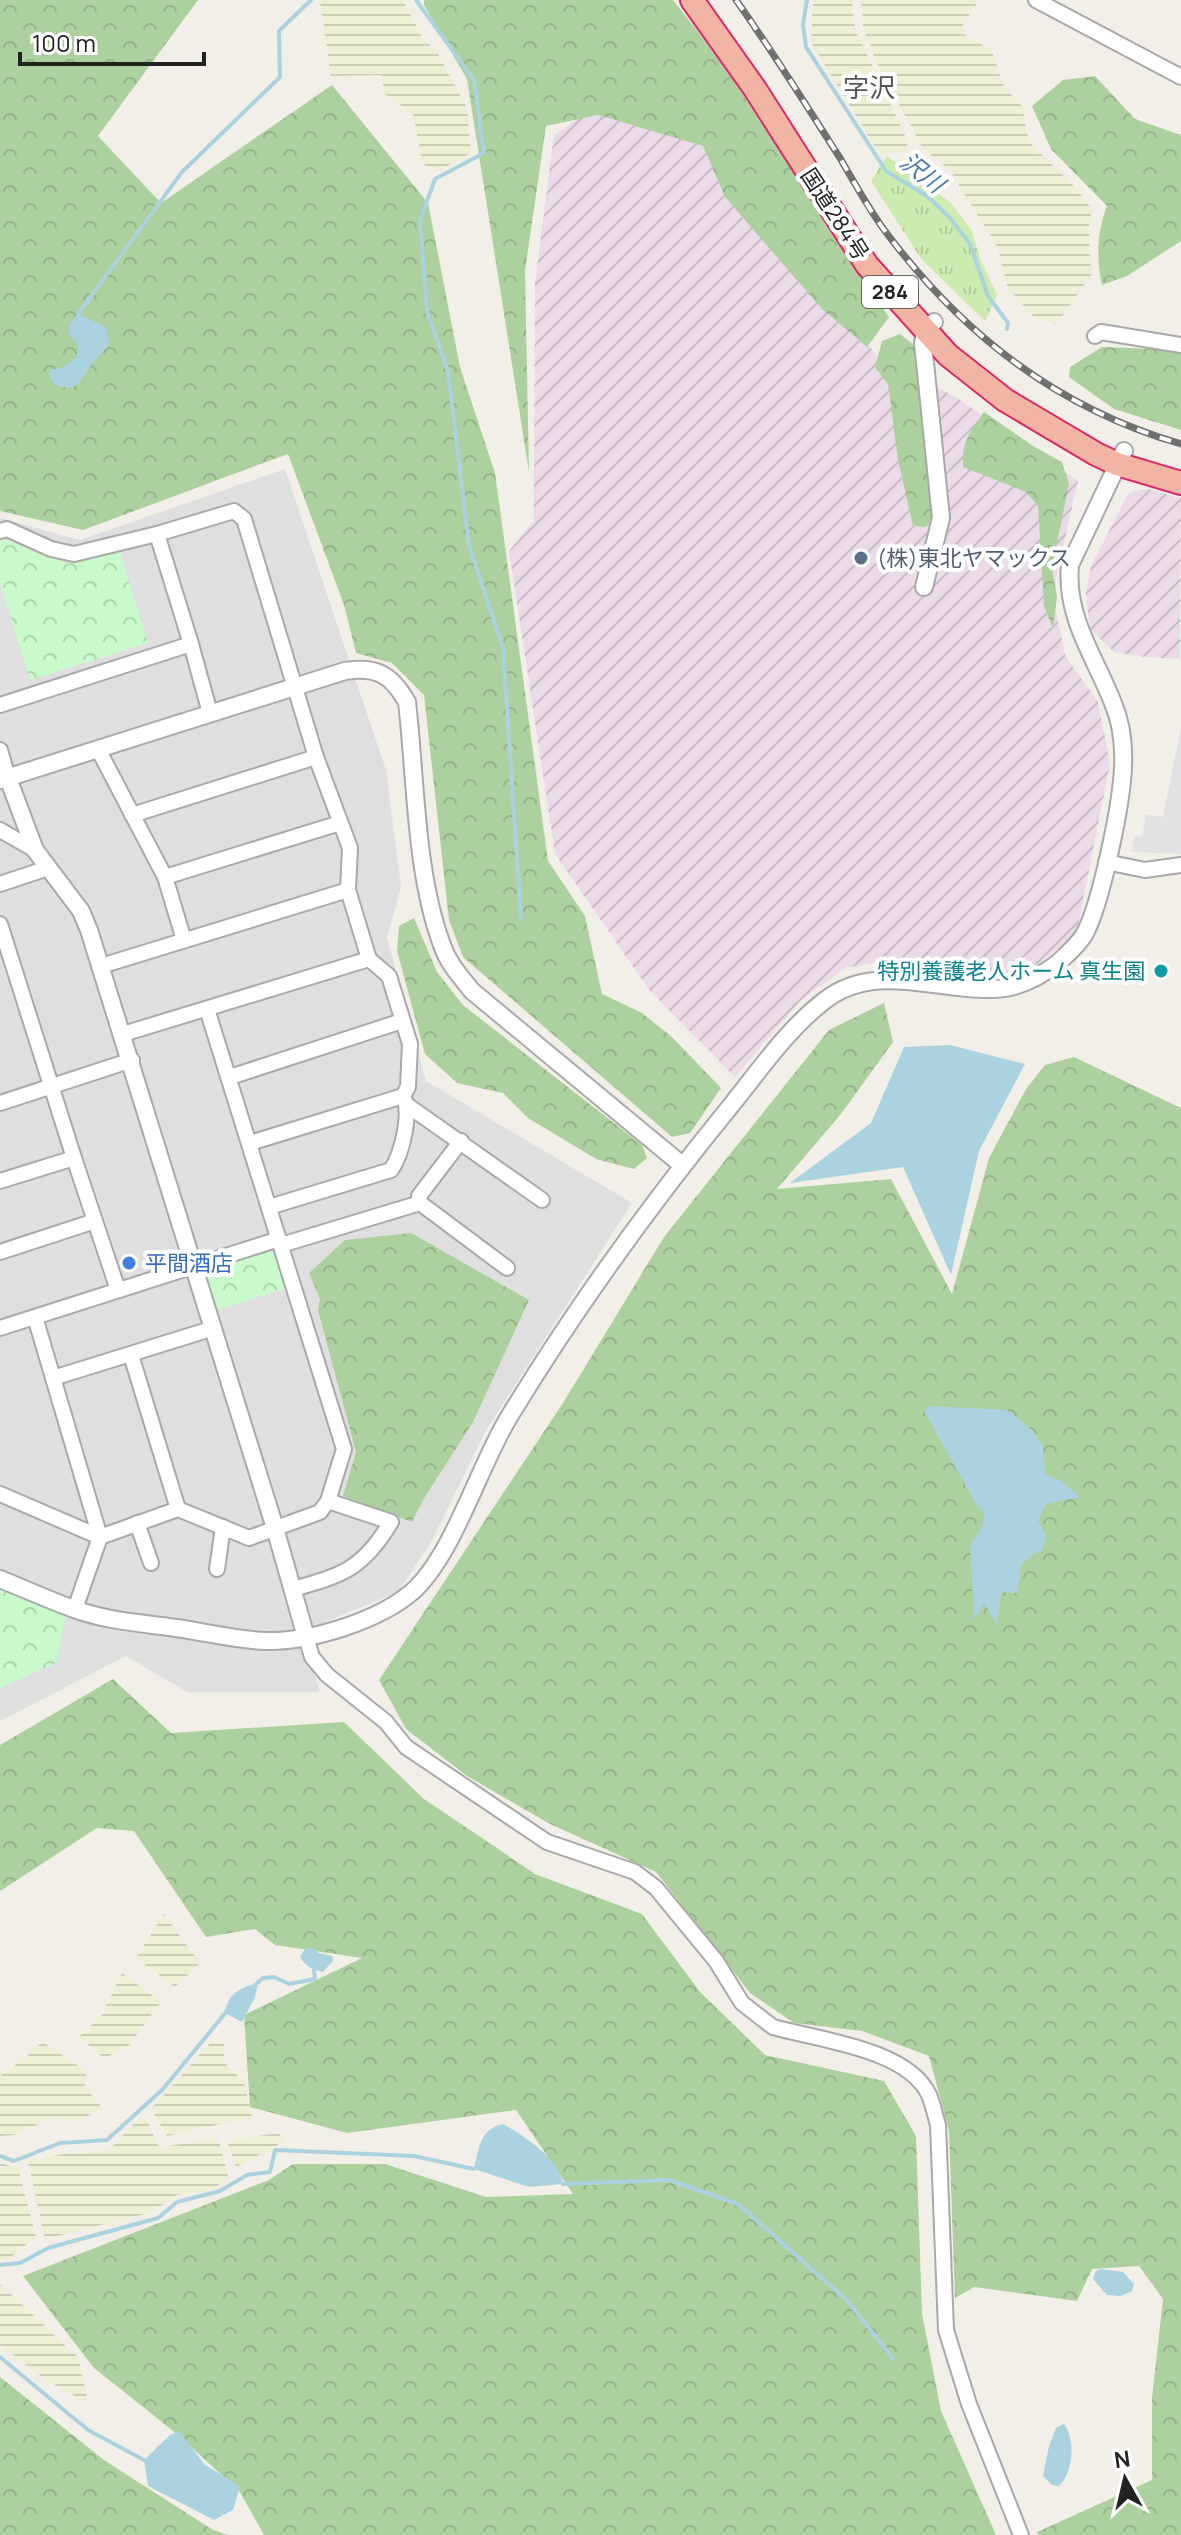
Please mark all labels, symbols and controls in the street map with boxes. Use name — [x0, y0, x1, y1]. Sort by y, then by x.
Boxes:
scale bar — [20, 16, 204, 66]
text: 100 m — [32, 26, 96, 59]
district label: 字沢 — [843, 69, 895, 105]
water label: 沢川 — [894, 144, 954, 201]
street label: 国道284号 — [794, 162, 876, 266]
road number: 284 — [862, 276, 918, 308]
place label: (株)東北ヤマックス — [877, 543, 1071, 573]
marker: (株)東北ヤマックス — [852, 549, 870, 567]
place label: 特別養護老人ホーム 真生園 — [877, 956, 1145, 986]
marker: 特別養護老人ホーム 真生園 — [1152, 962, 1170, 980]
place label: 平間酒店 — [145, 1248, 233, 1278]
marker: 平間酒店 — [120, 1254, 138, 1272]
north arrow — [1085, 2439, 1165, 2519]
text: N — [1112, 2443, 1132, 2475]

